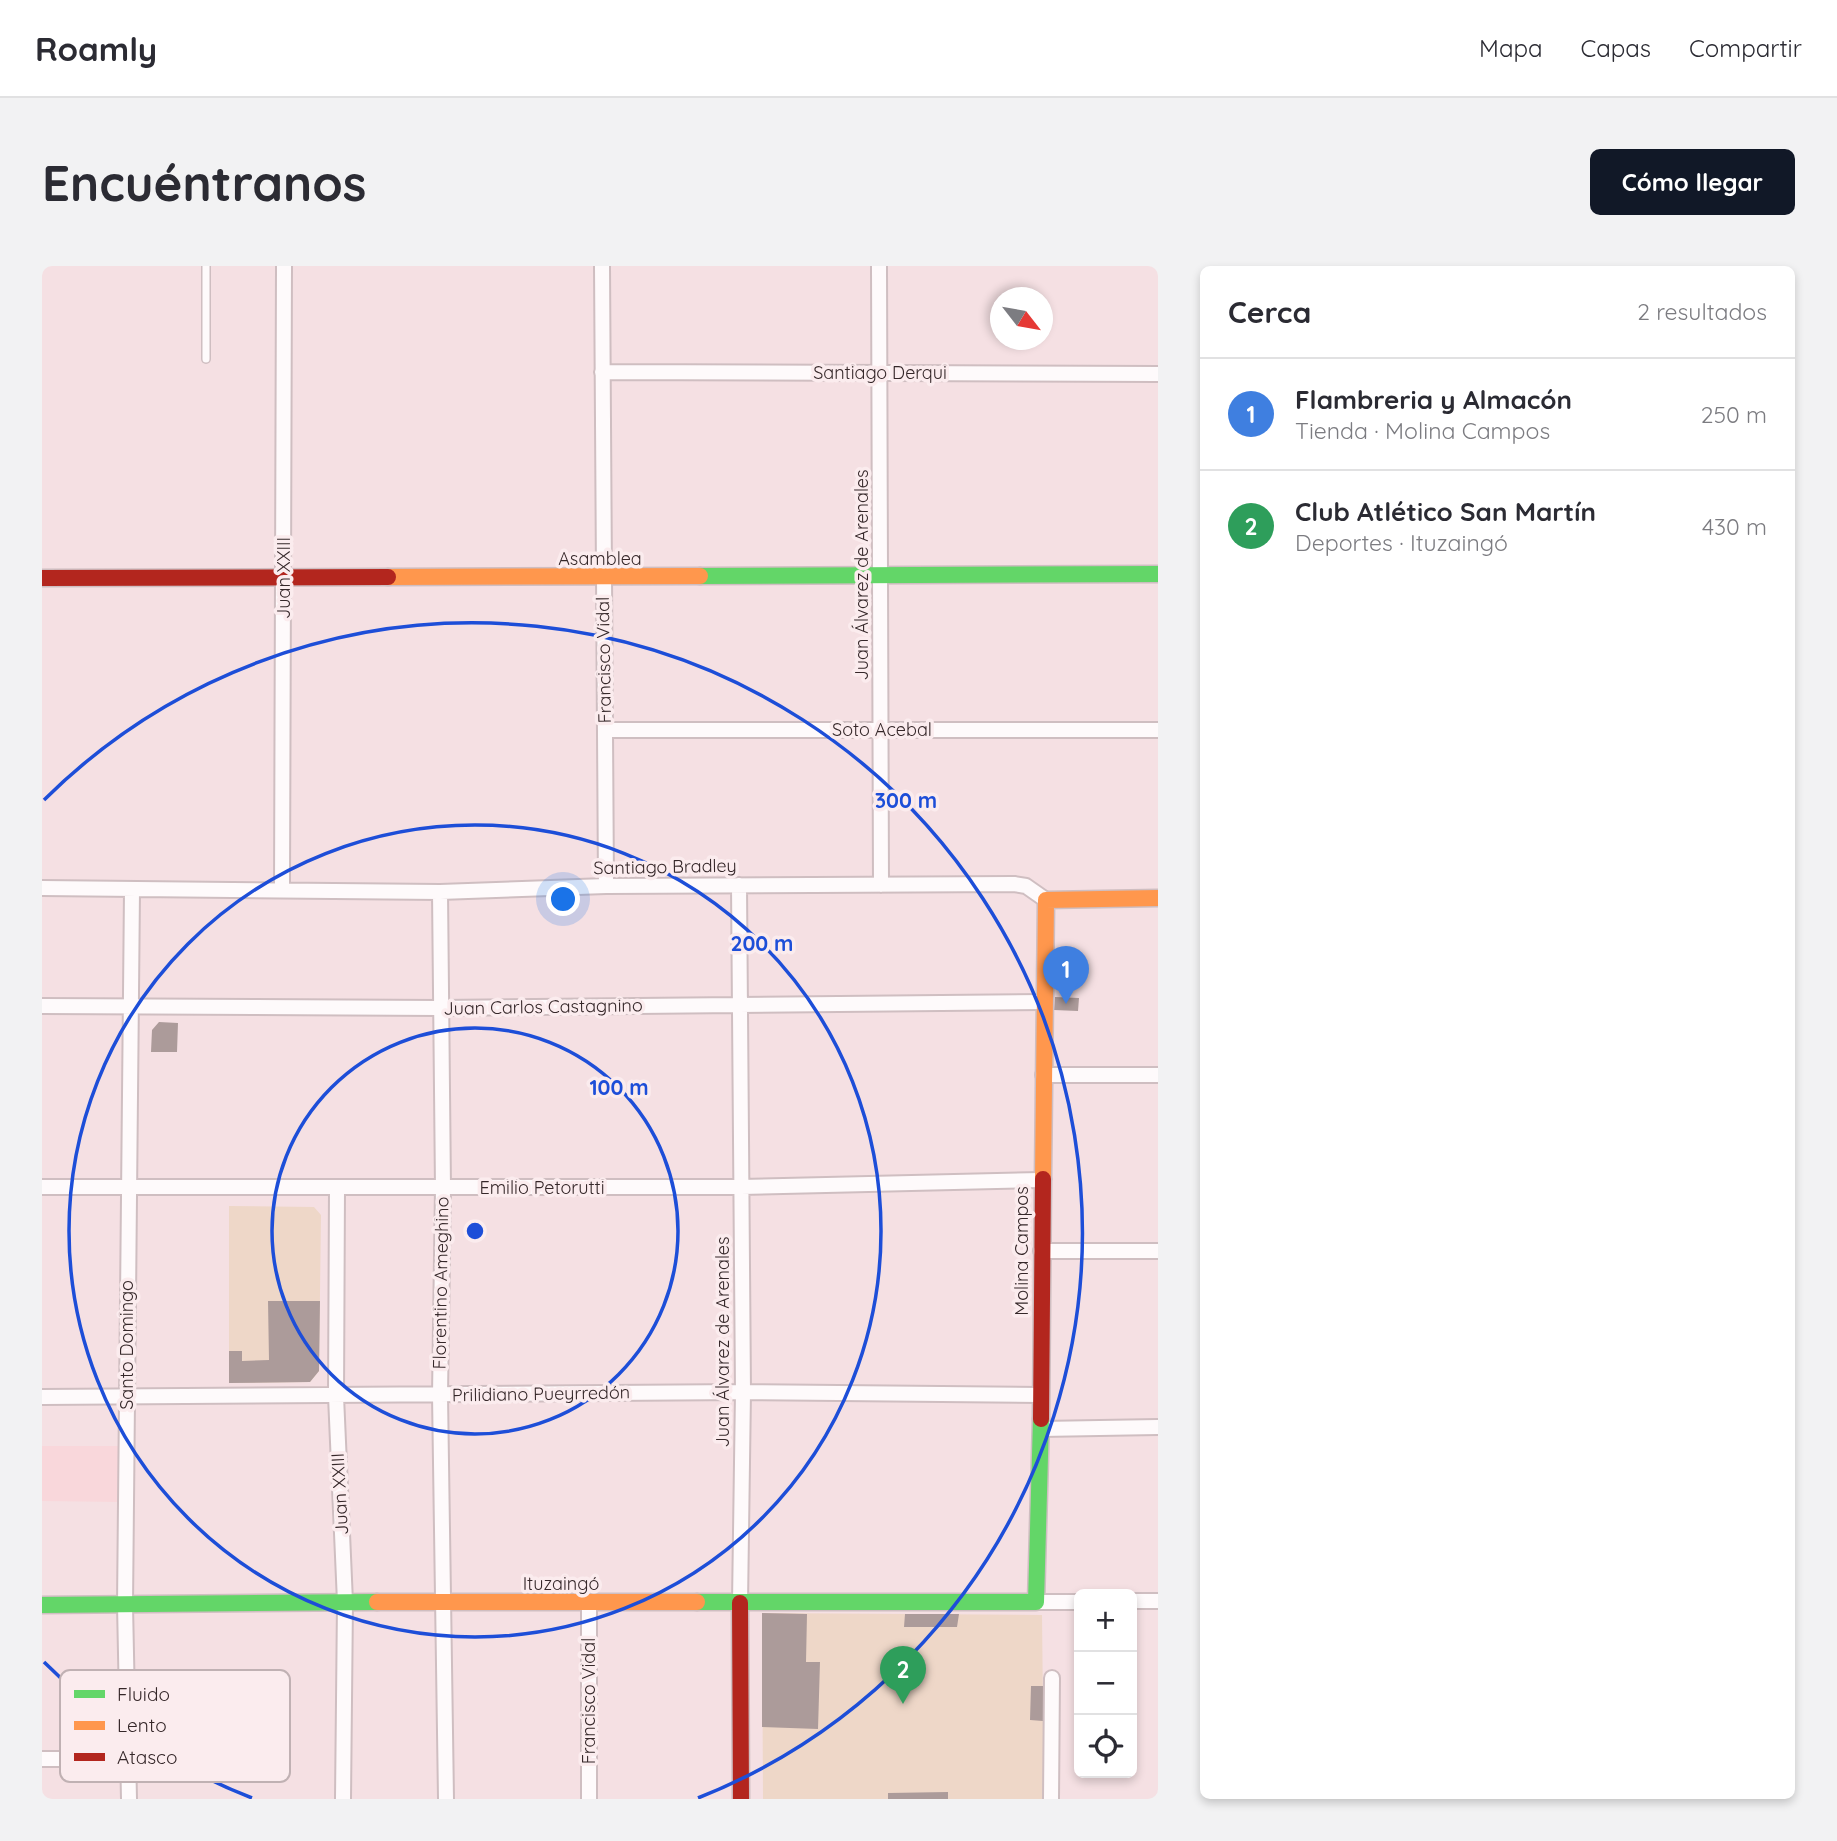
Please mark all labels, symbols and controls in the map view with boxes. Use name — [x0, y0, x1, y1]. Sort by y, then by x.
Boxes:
text: Roamly — [35, 28, 157, 69]
text: Mapa — [1479, 33, 1543, 63]
text: Capas — [1581, 33, 1651, 63]
text: Compartir — [1689, 33, 1802, 63]
button: Cómo llegar — [1590, 149, 1795, 215]
text: Encuéntranos — [42, 152, 366, 213]
north arrow — [990, 287, 1053, 350]
text: Cerca — [1228, 293, 1311, 331]
text: 2 resultados — [1637, 297, 1767, 326]
street label: Santiago Derqui — [813, 361, 947, 384]
text: Flambreria y Almacón — [1295, 383, 1572, 416]
text: 1 — [1247, 400, 1255, 429]
text: 250 m — [1701, 400, 1767, 429]
text: Tienda · Molina Campos — [1295, 416, 1550, 445]
street label: Juan Álvarez de Arenales — [850, 470, 873, 680]
text: Club Atlético San Martín — [1295, 495, 1596, 528]
text: 2 — [1244, 512, 1258, 541]
text: 430 m — [1702, 512, 1767, 541]
text: Deportes · Ituzaingó — [1295, 528, 1508, 557]
street label: Juan XXIII — [272, 537, 295, 619]
street label: Asamblea — [558, 547, 642, 570]
street label: Francisco Vidal — [591, 597, 616, 723]
street label: Soto Acebal — [832, 718, 932, 741]
text: 300 m — [875, 787, 937, 813]
street label: Santiago Bradley — [593, 854, 737, 879]
your location — [546, 882, 580, 916]
text: 200 m — [731, 930, 793, 956]
pin: 1 — [1043, 946, 1089, 1004]
street label: Juan Carlos Castagnino — [443, 993, 643, 1020]
text: 100 m — [589, 1074, 649, 1100]
street label: Emilio Petorutti — [479, 1176, 605, 1199]
street label: Molina Campos — [1010, 1186, 1033, 1316]
street label: Florentino Ameghino — [427, 1196, 454, 1370]
centre of rings — [463, 1219, 487, 1243]
street label: Juan Álvarez de Arenales — [711, 1237, 734, 1447]
street label: Santo Domingo — [115, 1280, 138, 1410]
street label: Prilidiano Pueyrredón — [452, 1380, 630, 1407]
street label: Juan XXIII — [326, 1452, 353, 1536]
street label: Ituzaingó — [523, 1572, 599, 1595]
map controls — [1074, 1589, 1137, 1778]
button: + — [1074, 1589, 1137, 1652]
street label: Francisco Vidal — [577, 1638, 600, 1764]
pin: 2 — [880, 1646, 926, 1704]
button: − — [1074, 1652, 1137, 1715]
legend — [60, 1670, 290, 1782]
text: Fluido — [117, 1682, 170, 1706]
text: Lento — [117, 1713, 167, 1737]
button: locate — [1074, 1715, 1137, 1778]
text: Atasco — [117, 1745, 177, 1769]

